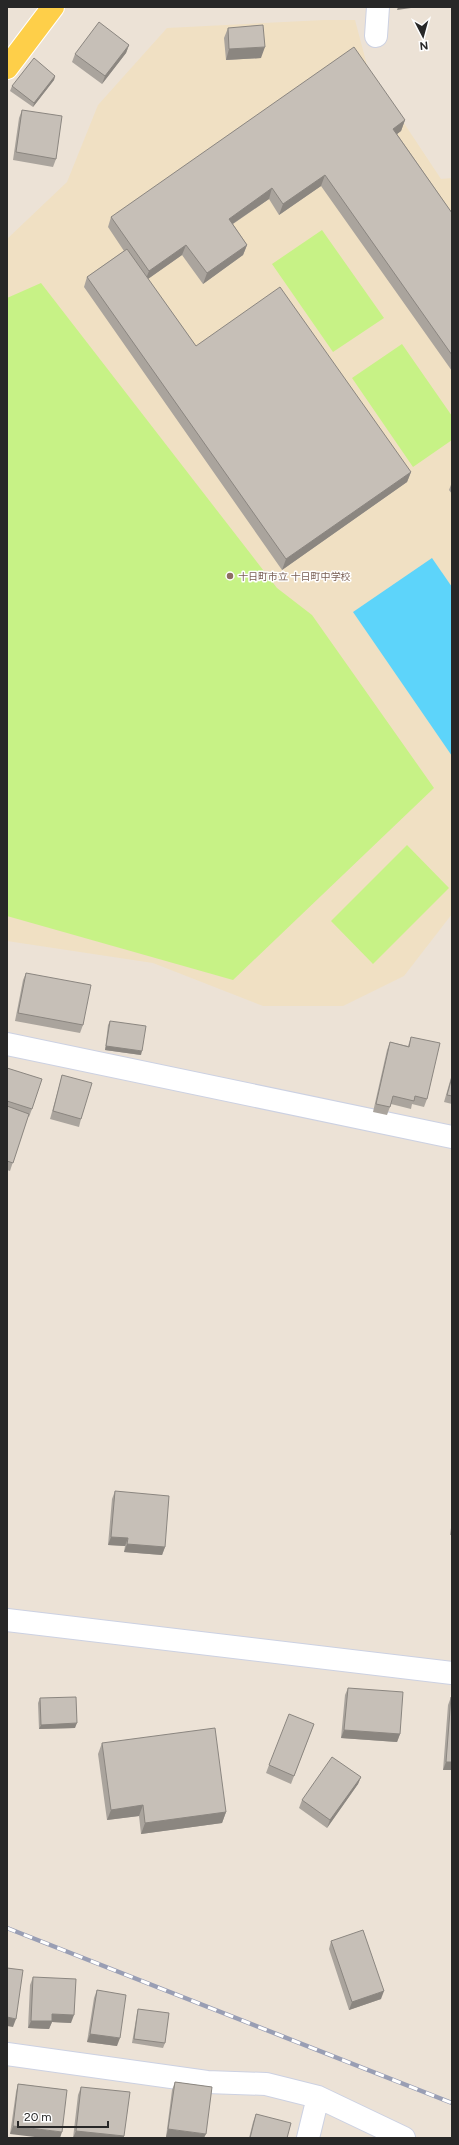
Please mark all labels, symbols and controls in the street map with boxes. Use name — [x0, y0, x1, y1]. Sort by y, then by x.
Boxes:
north arrow — [403, 16, 443, 56]
text: N — [419, 39, 429, 52]
place label: 十日町市立 十日町中学校 — [238, 570, 350, 583]
marker: 十日町市立 十日町中学校 — [225, 571, 235, 581]
scale bar — [18, 2103, 108, 2129]
text: 20 m — [24, 2110, 52, 2124]

